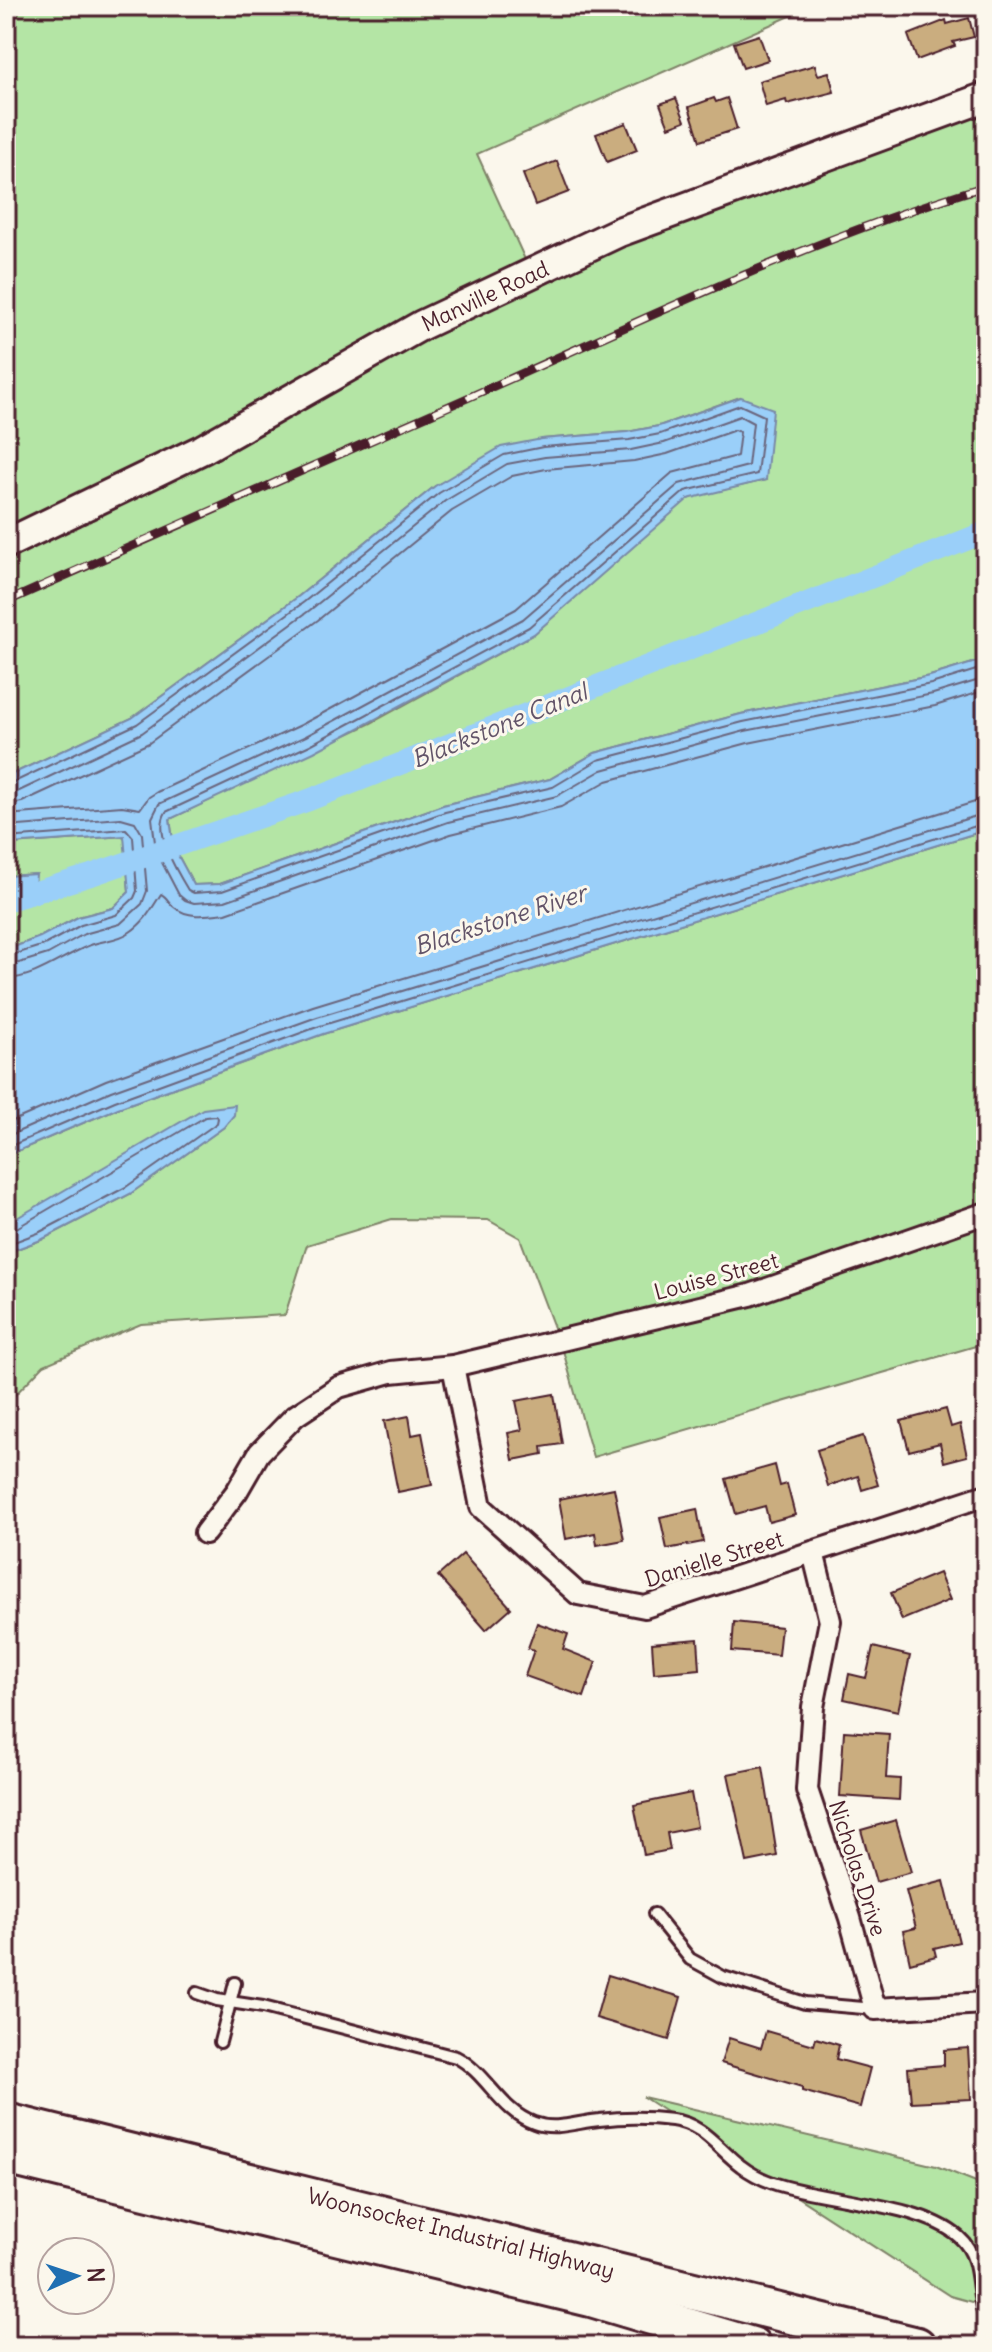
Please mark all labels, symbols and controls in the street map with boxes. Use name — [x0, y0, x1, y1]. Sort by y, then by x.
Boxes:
street label: Manville Road — [417, 254, 553, 338]
water label: Blackstone Canal — [407, 675, 594, 774]
water label: Blackstone River — [410, 876, 593, 961]
street label: Louise Street — [651, 1246, 781, 1306]
street label: Danielle Street — [641, 1525, 787, 1593]
street label: Nicholas Drive — [823, 1797, 893, 1939]
street label: Woonsocket Industrial Highway — [304, 2181, 618, 2285]
north arrow — [36, 2236, 116, 2316]
text: N — [82, 2267, 110, 2283]

